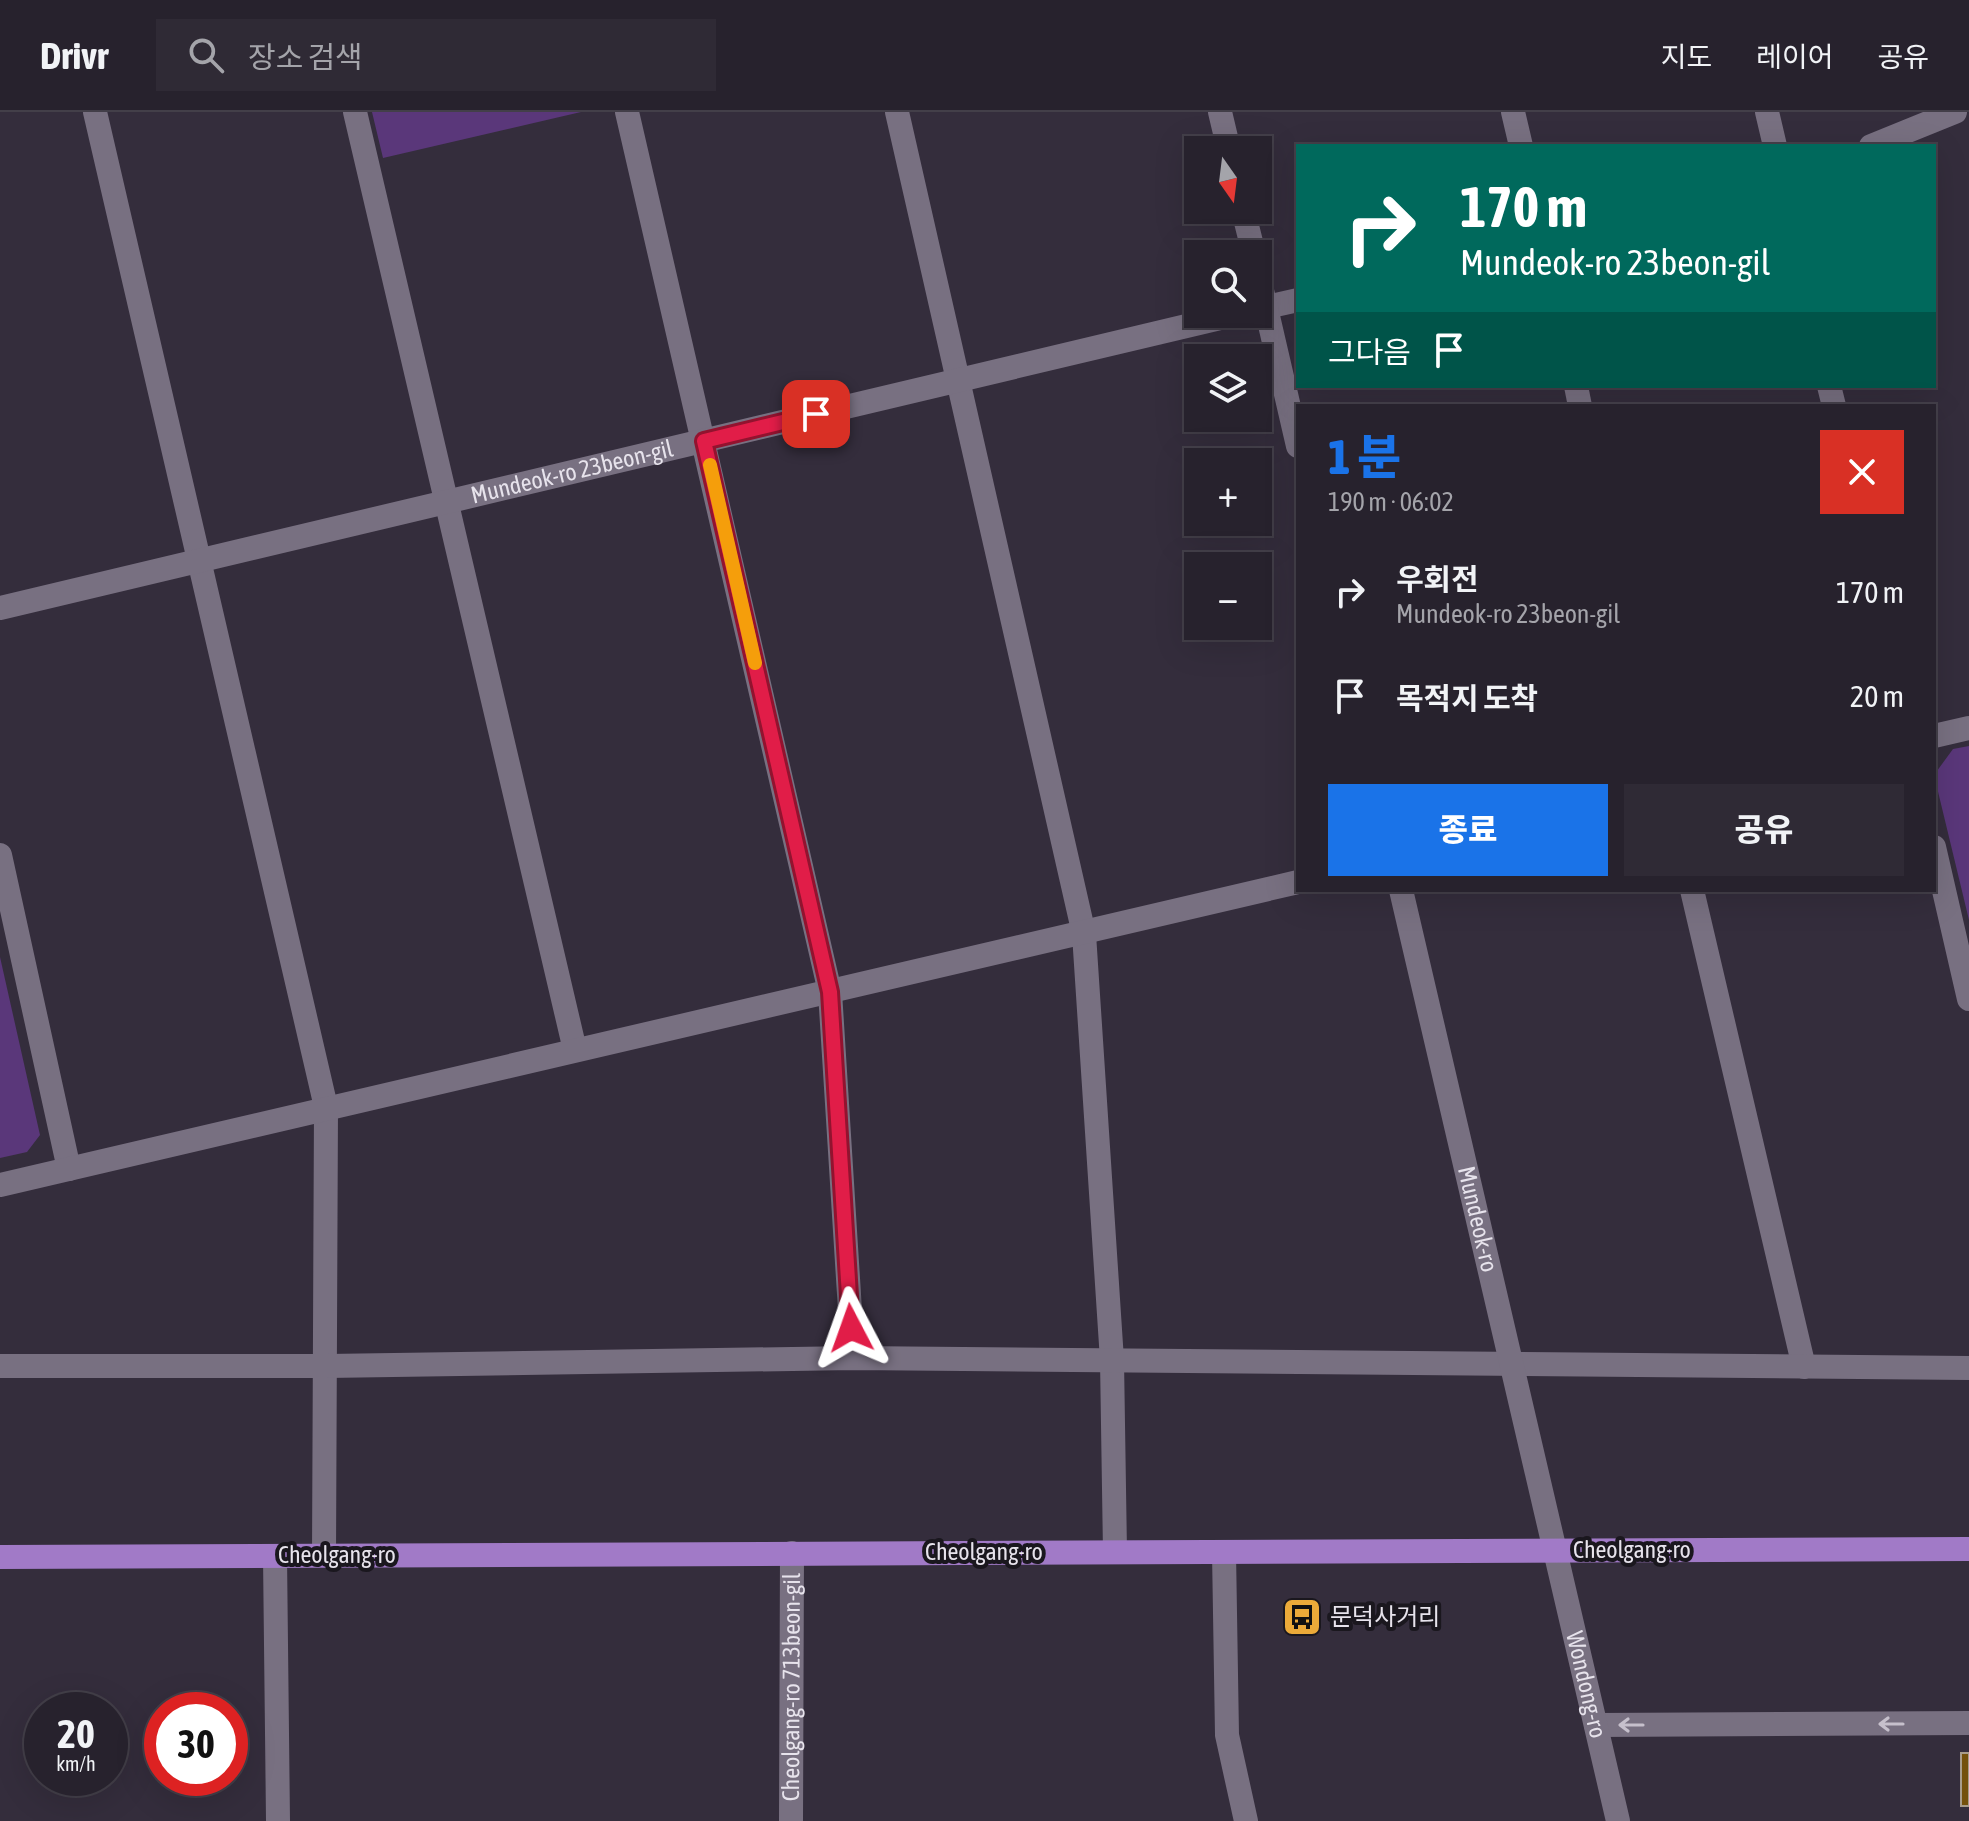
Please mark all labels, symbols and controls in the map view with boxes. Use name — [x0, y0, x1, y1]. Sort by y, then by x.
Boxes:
search box — [156, 19, 716, 91]
icon: search — [184, 33, 228, 77]
text: Drivr — [40, 34, 108, 77]
text: 장소 검색 — [248, 40, 363, 74]
text: 지도 — [1661, 41, 1712, 73]
text: 레이어 — [1756, 41, 1833, 73]
text: 공유 — [1877, 41, 1929, 73]
north arrow — [1184, 136, 1272, 224]
map controls — [1184, 136, 1272, 640]
text: 170 m — [1460, 175, 1587, 239]
icon: right — [1328, 176, 1432, 280]
button: search — [1184, 240, 1272, 328]
text: Mundeok-ro 23beon-gil — [1460, 241, 1770, 283]
icon: arrive — [1427, 328, 1471, 372]
text: 그다음 — [1328, 335, 1411, 369]
button: layers — [1184, 344, 1272, 432]
pin — [782, 380, 850, 448]
icon: arrive — [794, 392, 838, 436]
text: 1 분 — [1328, 429, 1401, 484]
button: close — [1820, 430, 1904, 514]
street label: Mundeok-ro 23beon-gil — [468, 434, 676, 509]
button: + — [1184, 448, 1272, 536]
text: 190 m · 06:02 — [1328, 487, 1454, 517]
button: − — [1184, 552, 1272, 640]
text: 우회전 — [1396, 562, 1479, 596]
icon: right — [1328, 570, 1372, 614]
text: 170 m — [1836, 575, 1904, 609]
text: Mundeok-ro 23beon-gil — [1396, 599, 1620, 629]
icon: arrive — [1328, 674, 1372, 718]
text: 20 m — [1850, 679, 1904, 713]
text: 목적지 도착 — [1396, 681, 1538, 715]
button: 종료 — [1328, 784, 1608, 876]
button: 공유 — [1624, 784, 1904, 876]
street label: Mundeok-ro — [1453, 1164, 1504, 1275]
position arrow — [809, 1286, 893, 1370]
street label: Cheolgang-ro — [1573, 1536, 1691, 1563]
street label: Cheolgang-ro — [925, 1538, 1043, 1565]
street label: Cheolgang-ro — [278, 1541, 396, 1568]
street label: Cheolgang-ro 713beon-gil — [777, 1572, 805, 1801]
bus stop icon: 문덕사거리 — [1281, 1596, 1323, 1638]
place label: 문덕사거리 — [1330, 1603, 1440, 1630]
street label: Wondong-ro — [1561, 1629, 1612, 1741]
speed limit sign: 30 — [144, 1692, 248, 1796]
text: 20 — [57, 1711, 95, 1756]
one-way arrow — [1878, 1716, 1905, 1732]
one-way arrow — [1618, 1717, 1645, 1733]
text: km/h — [56, 1752, 96, 1775]

